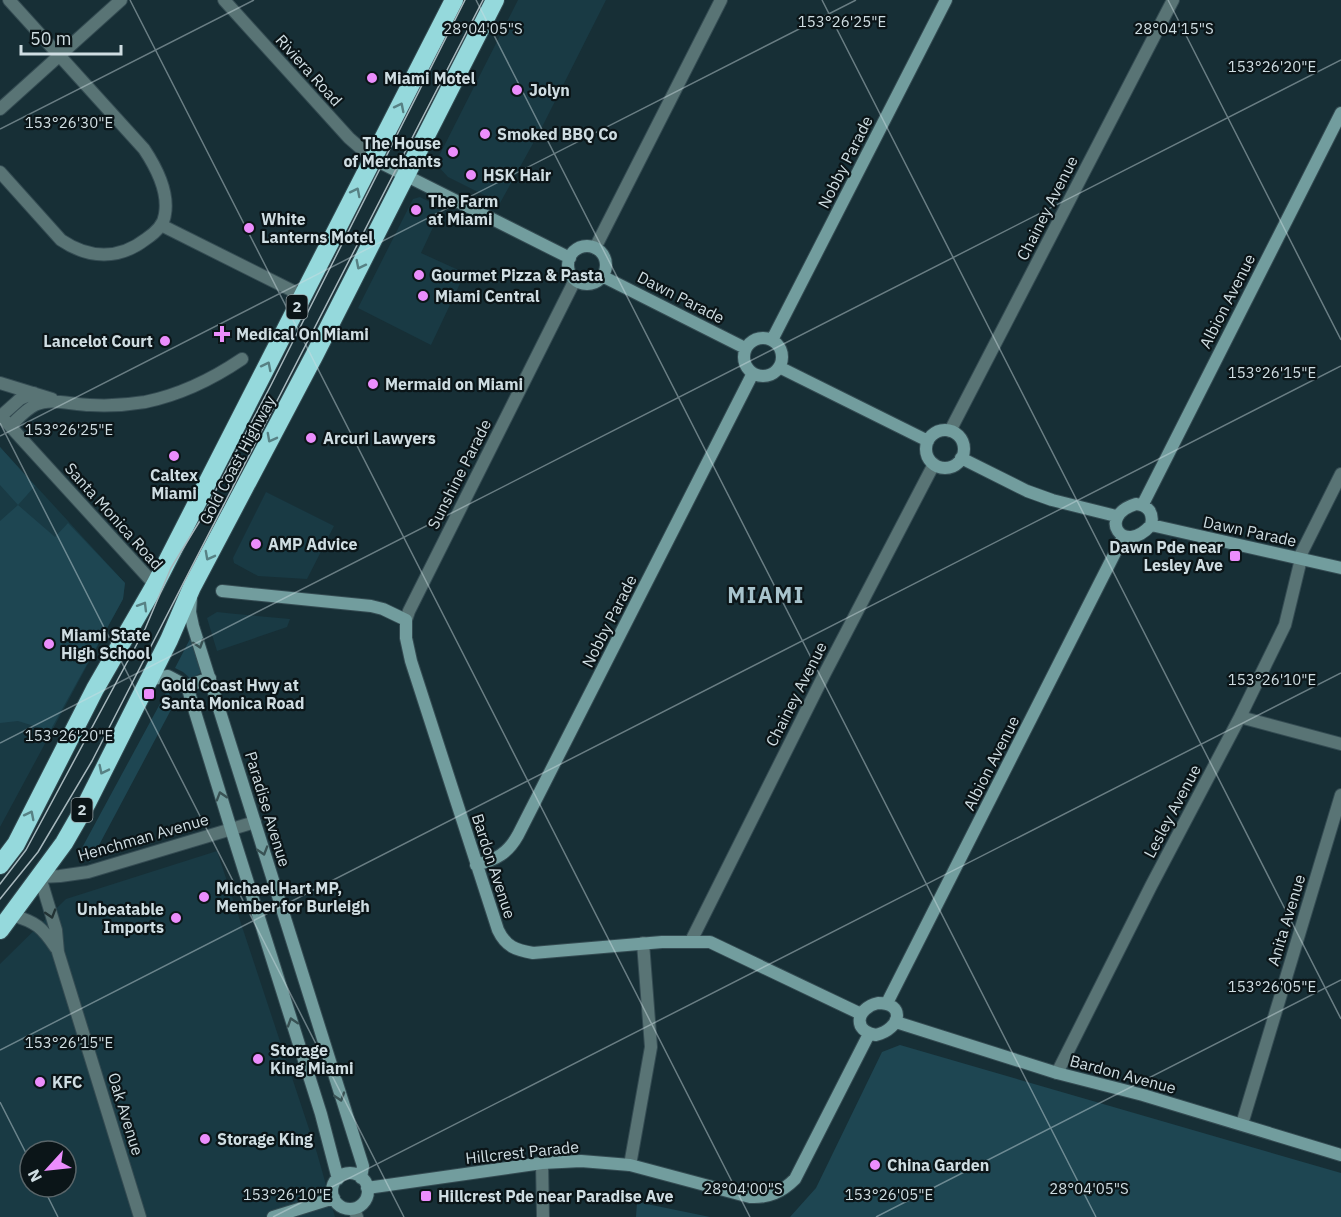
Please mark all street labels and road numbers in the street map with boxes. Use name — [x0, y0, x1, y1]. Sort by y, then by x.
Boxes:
street label: Riviera Road — [272, 30, 346, 110]
street label: Nobby Parade — [813, 112, 877, 212]
street label: Chainey Avenue — [1012, 152, 1082, 264]
street label: Albion Avenue — [1195, 250, 1259, 351]
street label: Dawn Parade — [634, 267, 728, 328]
road number: 2 — [286, 295, 308, 319]
street label: Gold Coast Highway — [195, 392, 279, 528]
street label: Sunshine Parade — [423, 416, 495, 532]
street label: Santa Monica Road — [61, 458, 167, 574]
street label: Dawn Parade — [1202, 511, 1299, 551]
street label: Nobby Parade — [577, 571, 641, 671]
street label: Chainey Avenue — [761, 638, 831, 750]
street label: Albion Avenue — [959, 712, 1023, 813]
street label: Paradise Avenue — [241, 749, 295, 869]
street label: Lesley Avenue — [1139, 761, 1205, 861]
road number: 2 — [72, 798, 92, 822]
street label: Henchman Avenue — [75, 809, 211, 865]
street label: Bardon Avenue — [468, 811, 520, 921]
street label: Anita Avenue — [1263, 872, 1309, 968]
street label: Bardon Avenue — [1068, 1050, 1179, 1098]
street label: Oak Avenue — [104, 1070, 148, 1158]
street label: Hillcrest Parade — [464, 1136, 580, 1168]

